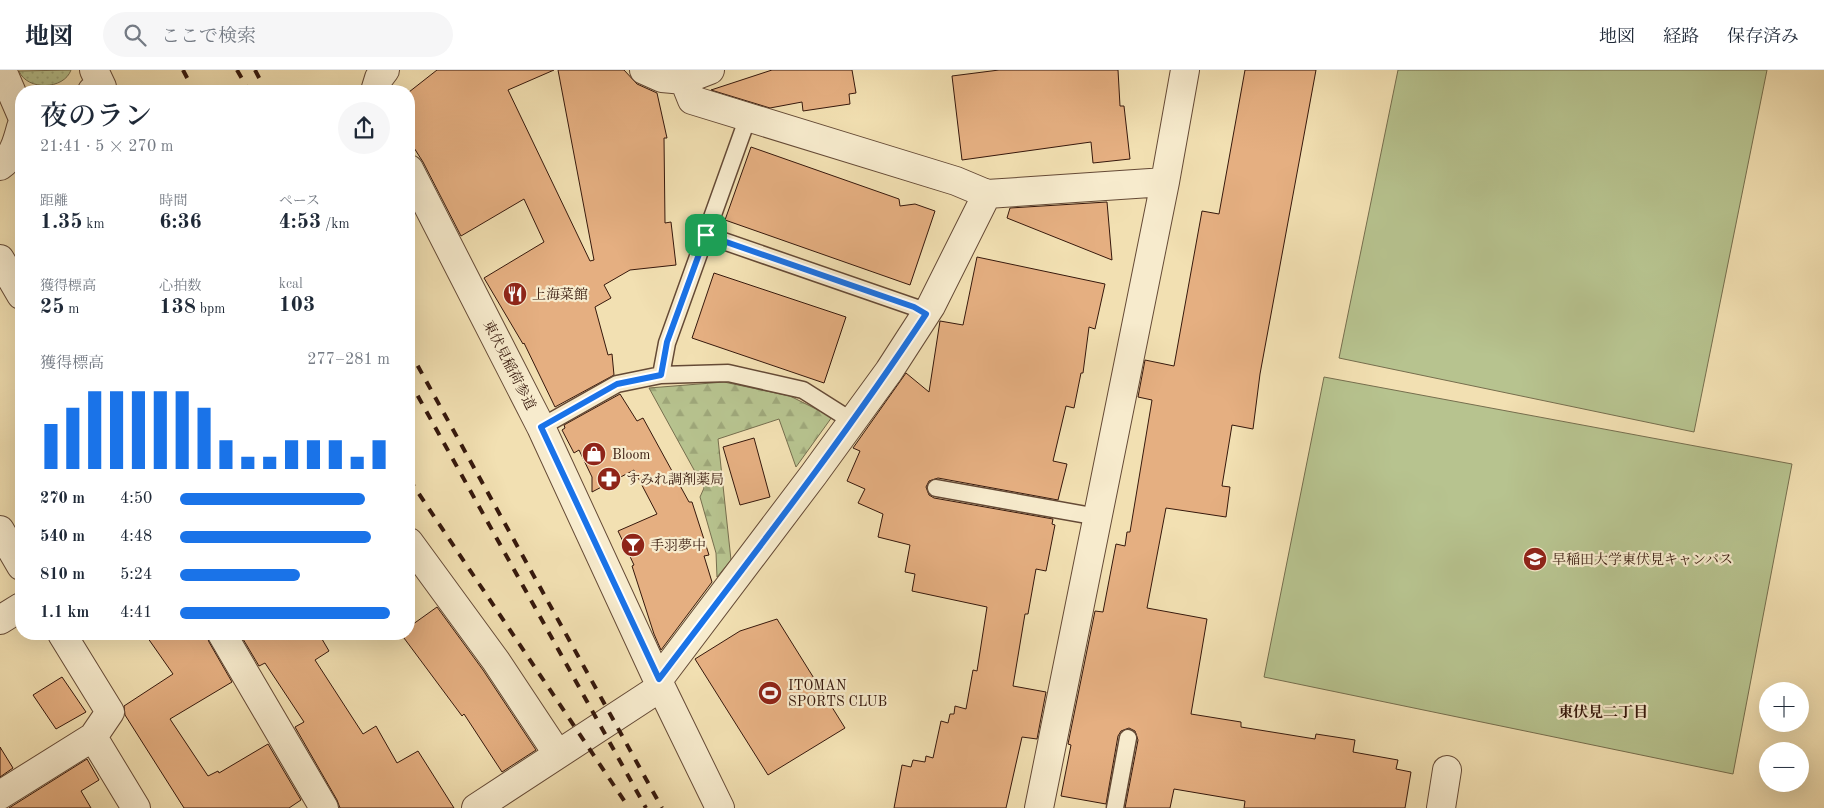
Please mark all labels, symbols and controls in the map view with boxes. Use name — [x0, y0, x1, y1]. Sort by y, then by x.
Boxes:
search box — [103, 12, 453, 57]
icon: search — [121, 21, 149, 49]
text: 地図 — [25, 26, 73, 50]
text: ここで検索 — [161, 28, 256, 47]
text: 地図 — [1599, 28, 1635, 46]
text: 経路 — [1663, 28, 1699, 46]
text: 保存済み — [1727, 28, 1799, 46]
button: share — [338, 102, 390, 154]
text: 夜のラン — [40, 104, 152, 132]
text: 21:41 · 5 × 270 m — [40, 139, 173, 155]
text: 距離 — [40, 194, 68, 208]
text: 時間 — [159, 194, 187, 208]
text: ペース — [279, 194, 320, 208]
text: 1.35 — [40, 212, 82, 233]
text: 6:36 — [159, 212, 202, 233]
text: 4:53 — [279, 212, 321, 233]
pin — [685, 214, 727, 256]
text: km — [82, 217, 105, 231]
text: /km — [321, 217, 350, 231]
icon: arrive — [692, 221, 720, 249]
text: kcal — [279, 277, 303, 291]
text: 獲得標高 — [40, 279, 96, 293]
text: 心拍数 — [159, 279, 201, 293]
restaurant icon: 上海菜館 — [502, 281, 528, 307]
place label: 上海菜館 — [532, 287, 588, 302]
text: 103 — [279, 295, 315, 316]
text: 25 — [40, 297, 64, 318]
text: 138 — [159, 297, 196, 318]
text: m — [64, 302, 79, 316]
text: bpm — [196, 302, 225, 316]
street label: 東伏見稲荷参道 — [481, 318, 538, 412]
text: 277–281 m — [307, 352, 390, 368]
text: 獲得標高 — [40, 356, 104, 372]
shop icon: Bloom — [581, 441, 607, 467]
place label: Bloom — [612, 448, 650, 462]
pharmacy icon: すみれ調剤薬局 — [596, 466, 622, 492]
place label: すみれ調剤薬局 — [626, 472, 724, 487]
text: 270 m — [40, 491, 85, 507]
text: 4:50 — [120, 491, 152, 507]
text: 540 m — [40, 529, 85, 545]
text: 4:48 — [120, 529, 152, 545]
bar icon: 手羽夢中 — [620, 532, 646, 558]
place label: 手羽夢中 — [650, 538, 706, 553]
school or university icon: 早稲田大学東伏見キャンパス — [1522, 546, 1548, 572]
place label: 早稲田大学東伏見キャンパス — [1552, 552, 1733, 567]
text: 810 m — [40, 567, 85, 583]
text: 5:24 — [120, 567, 152, 583]
text: 1.1 km — [40, 605, 89, 621]
text: 4:41 — [120, 605, 152, 621]
place label: ITOMAN SPORTS CLUB — [788, 679, 887, 709]
sports icon: ITOMAN SPORTS CLUB — [757, 680, 783, 706]
map controls — [1759, 682, 1809, 792]
button: + — [1759, 682, 1809, 732]
district label: 東伏見二丁目 — [1558, 704, 1648, 721]
button: − — [1759, 742, 1809, 792]

